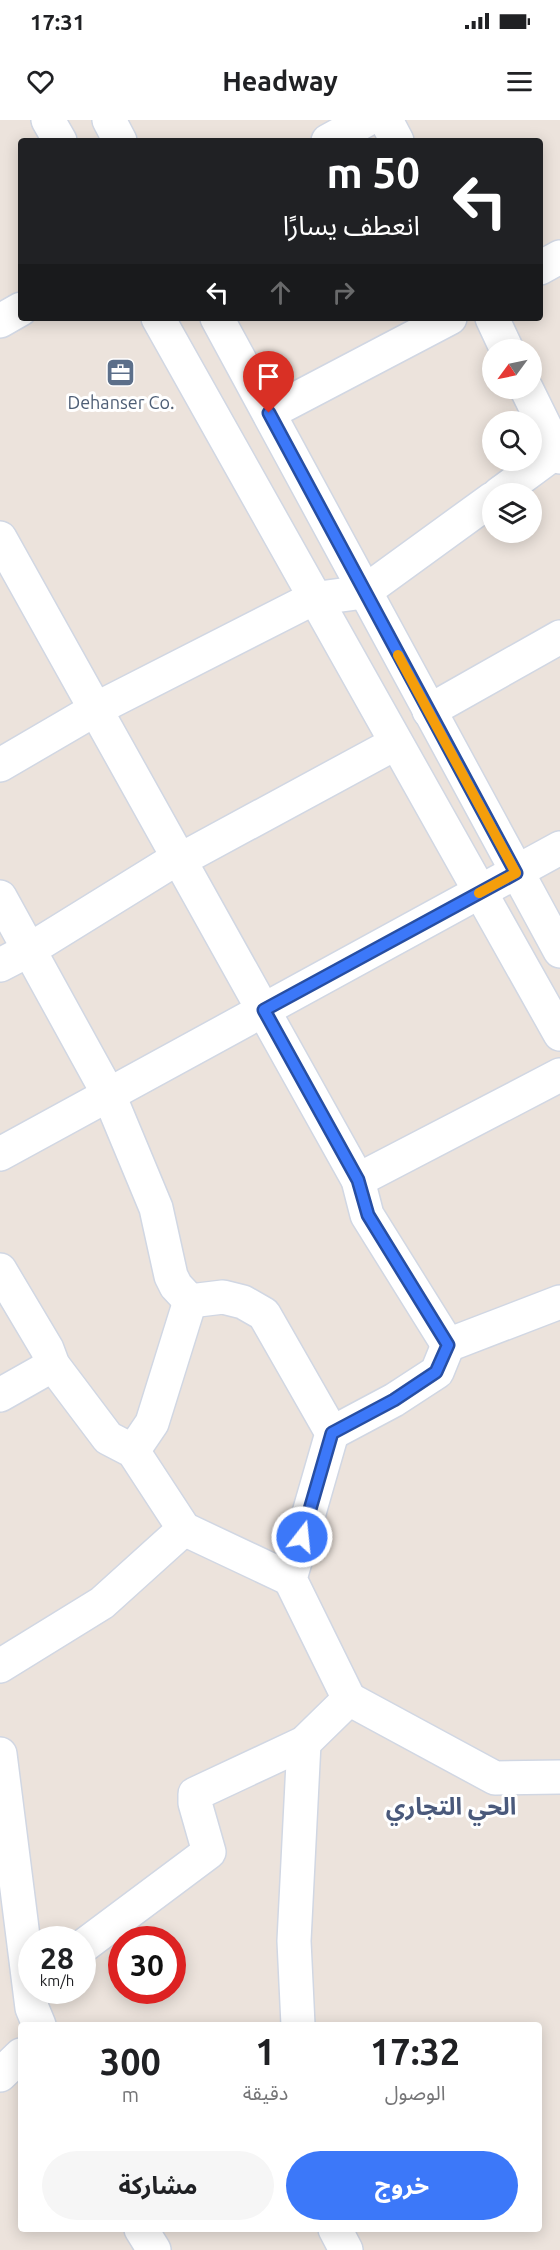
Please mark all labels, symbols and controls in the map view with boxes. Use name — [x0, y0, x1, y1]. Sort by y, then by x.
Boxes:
text: 17:31 — [30, 9, 85, 34]
icon: heart — [24, 65, 57, 98]
icon: menu — [503, 65, 536, 98]
text: Headway — [222, 66, 338, 96]
text: 50 m — [326, 149, 420, 196]
icon: left — [441, 162, 519, 240]
text: انعطف يسارًا — [283, 210, 420, 240]
icon: left — [201, 276, 234, 309]
icon: ahead — [264, 276, 297, 309]
icon: right — [327, 276, 360, 309]
north arrow — [482, 339, 542, 399]
map controls — [482, 339, 542, 543]
pin — [243, 351, 294, 413]
office icon: Dehanser Co. — [105, 357, 137, 389]
icon: arrive — [252, 360, 285, 393]
place label: Dehanser Co. — [67, 392, 175, 412]
button: search — [482, 411, 542, 471]
button: layers — [482, 483, 542, 543]
position arrow — [270, 1505, 334, 1569]
district label: الحي التجاري — [386, 1793, 516, 1826]
speed limit sign: 30 — [108, 1926, 186, 2004]
text: 28 — [40, 1941, 74, 1975]
text: km/h — [40, 1972, 74, 1989]
text: 1 — [255, 2031, 276, 2072]
text: 17:32 — [370, 2031, 460, 2072]
text: 300 — [100, 2041, 161, 2082]
text: دقيقة — [243, 2081, 288, 2104]
text: الوصول — [385, 2081, 446, 2104]
text: m — [122, 2083, 139, 2106]
button: مشاركة — [42, 2151, 274, 2220]
button: خروج — [286, 2151, 518, 2220]

